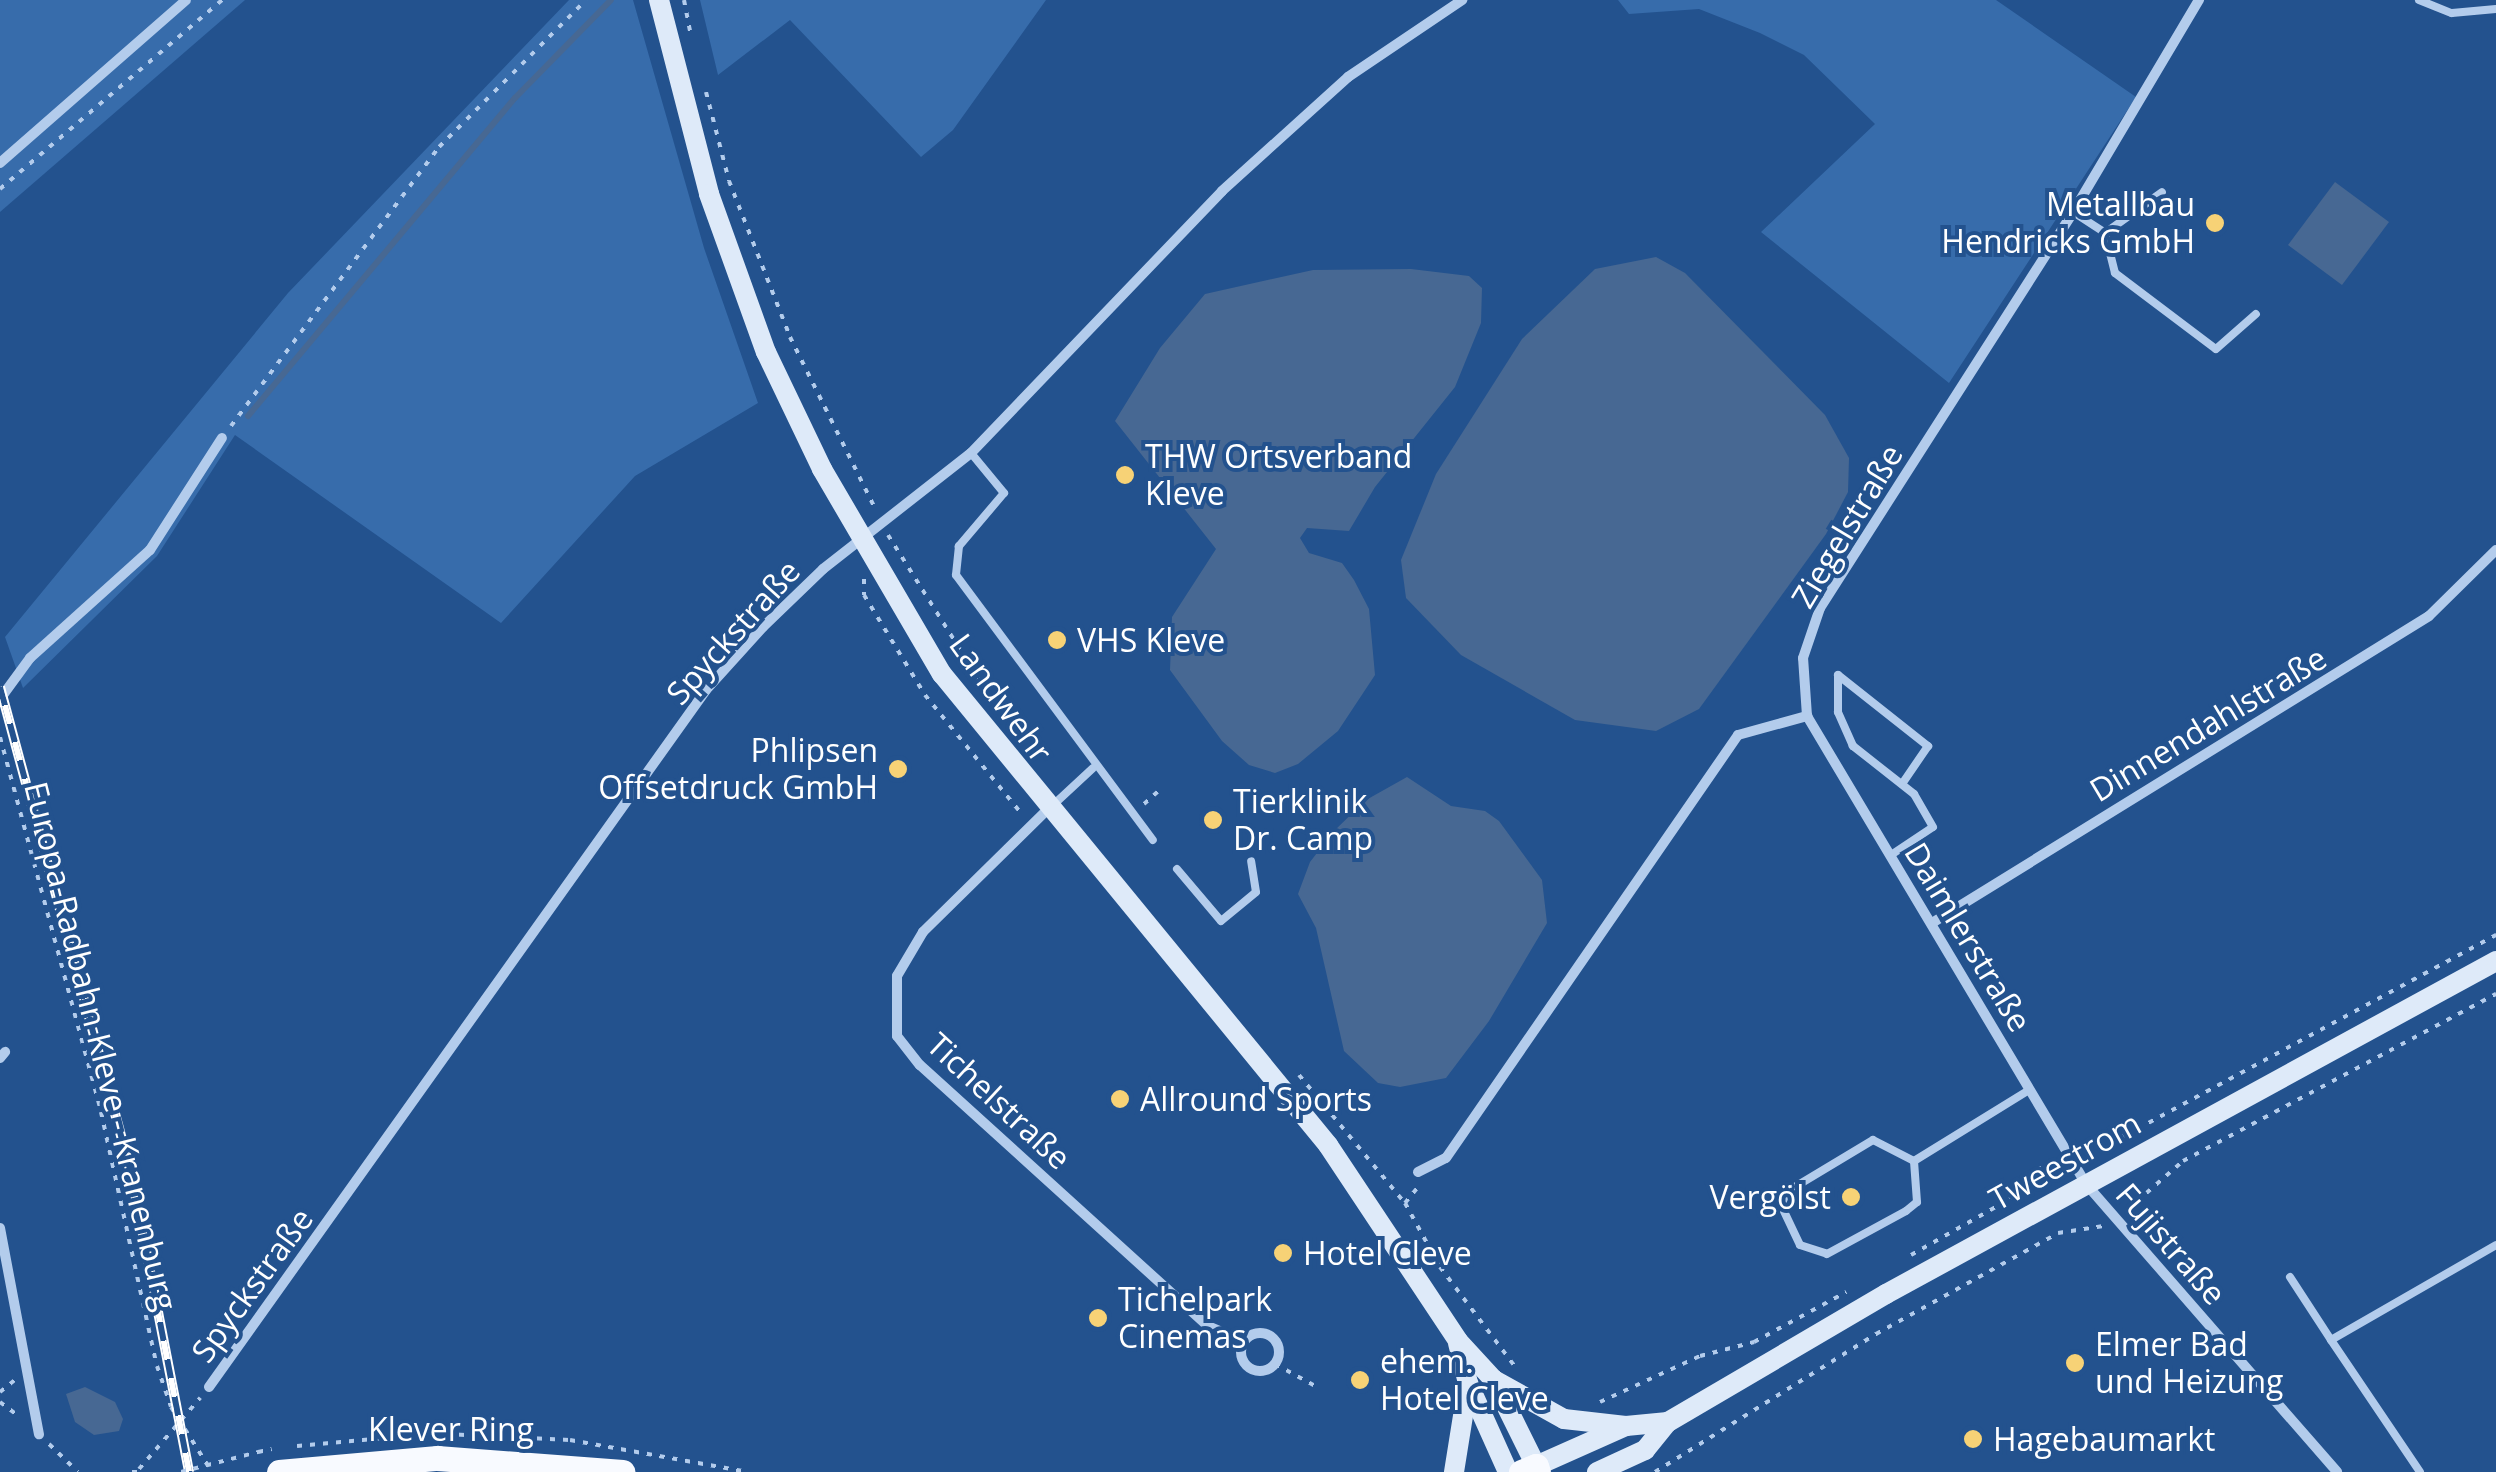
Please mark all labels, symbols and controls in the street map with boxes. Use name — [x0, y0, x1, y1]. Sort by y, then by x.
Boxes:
place label: Metallbau Hendricks GmbH — [1941, 186, 2195, 261]
marker: Metallbau Hendricks GmbH — [2204, 212, 2226, 234]
place label: THW Ortsverband Kleve — [1145, 438, 1412, 513]
street label: Ziegelstraße — [1783, 438, 1911, 614]
marker: THW Ortsverband Kleve — [1114, 464, 1136, 486]
street label: Spyckstraße — [658, 552, 808, 712]
place label: VHS Kleve — [1077, 621, 1225, 659]
street label: Landwehr — [942, 626, 1060, 770]
marker: VHS Kleve — [1046, 629, 1068, 651]
street label: Dinnendahlstraße — [2083, 638, 2333, 810]
place label: Phlipsen Offsetdruck GmbH — [598, 732, 878, 807]
marker: Phlipsen Offsetdruck GmbH — [887, 758, 909, 780]
street label: Europa-Radbahn Kleve - Kranenburg — [17, 778, 185, 1314]
place label: Tierklinik Dr. Camp — [1233, 783, 1373, 858]
marker: Tierklinik Dr. Camp — [1202, 809, 1224, 831]
street label: Daimlerstraße — [1897, 836, 2039, 1038]
street label: Tichelstraße — [919, 1025, 1079, 1177]
place label: Allround Sports — [1140, 1080, 1372, 1118]
marker: Allround Sports — [1109, 1088, 1131, 1110]
street label: Tweestrom — [1983, 1104, 2147, 1218]
street label: Fujistraße — [2108, 1176, 2234, 1312]
place label: Vergölst — [1710, 1178, 1831, 1216]
marker: Vergölst — [1840, 1186, 1862, 1208]
street label: Spyckstraße — [183, 1201, 321, 1369]
place label: Hotel Cleve — [1303, 1234, 1472, 1272]
marker: Hotel Cleve — [1272, 1242, 1294, 1264]
place label: Tichelpark Cinemas — [1118, 1281, 1272, 1356]
marker: Tichelpark Cinemas — [1087, 1307, 1109, 1329]
place label: Elmer Bad und Heizung — [2095, 1326, 2283, 1401]
place label: ehem. Hotel Cleve — [1380, 1343, 1549, 1418]
marker: Elmer Bad und Heizung — [2064, 1352, 2086, 1374]
marker: ehem. Hotel Cleve — [1349, 1369, 1371, 1391]
street label: Klever Ring — [368, 1410, 534, 1448]
place label: Hagebaumarkt — [1993, 1420, 2215, 1458]
marker: Hagebaumarkt — [1962, 1428, 1984, 1450]

